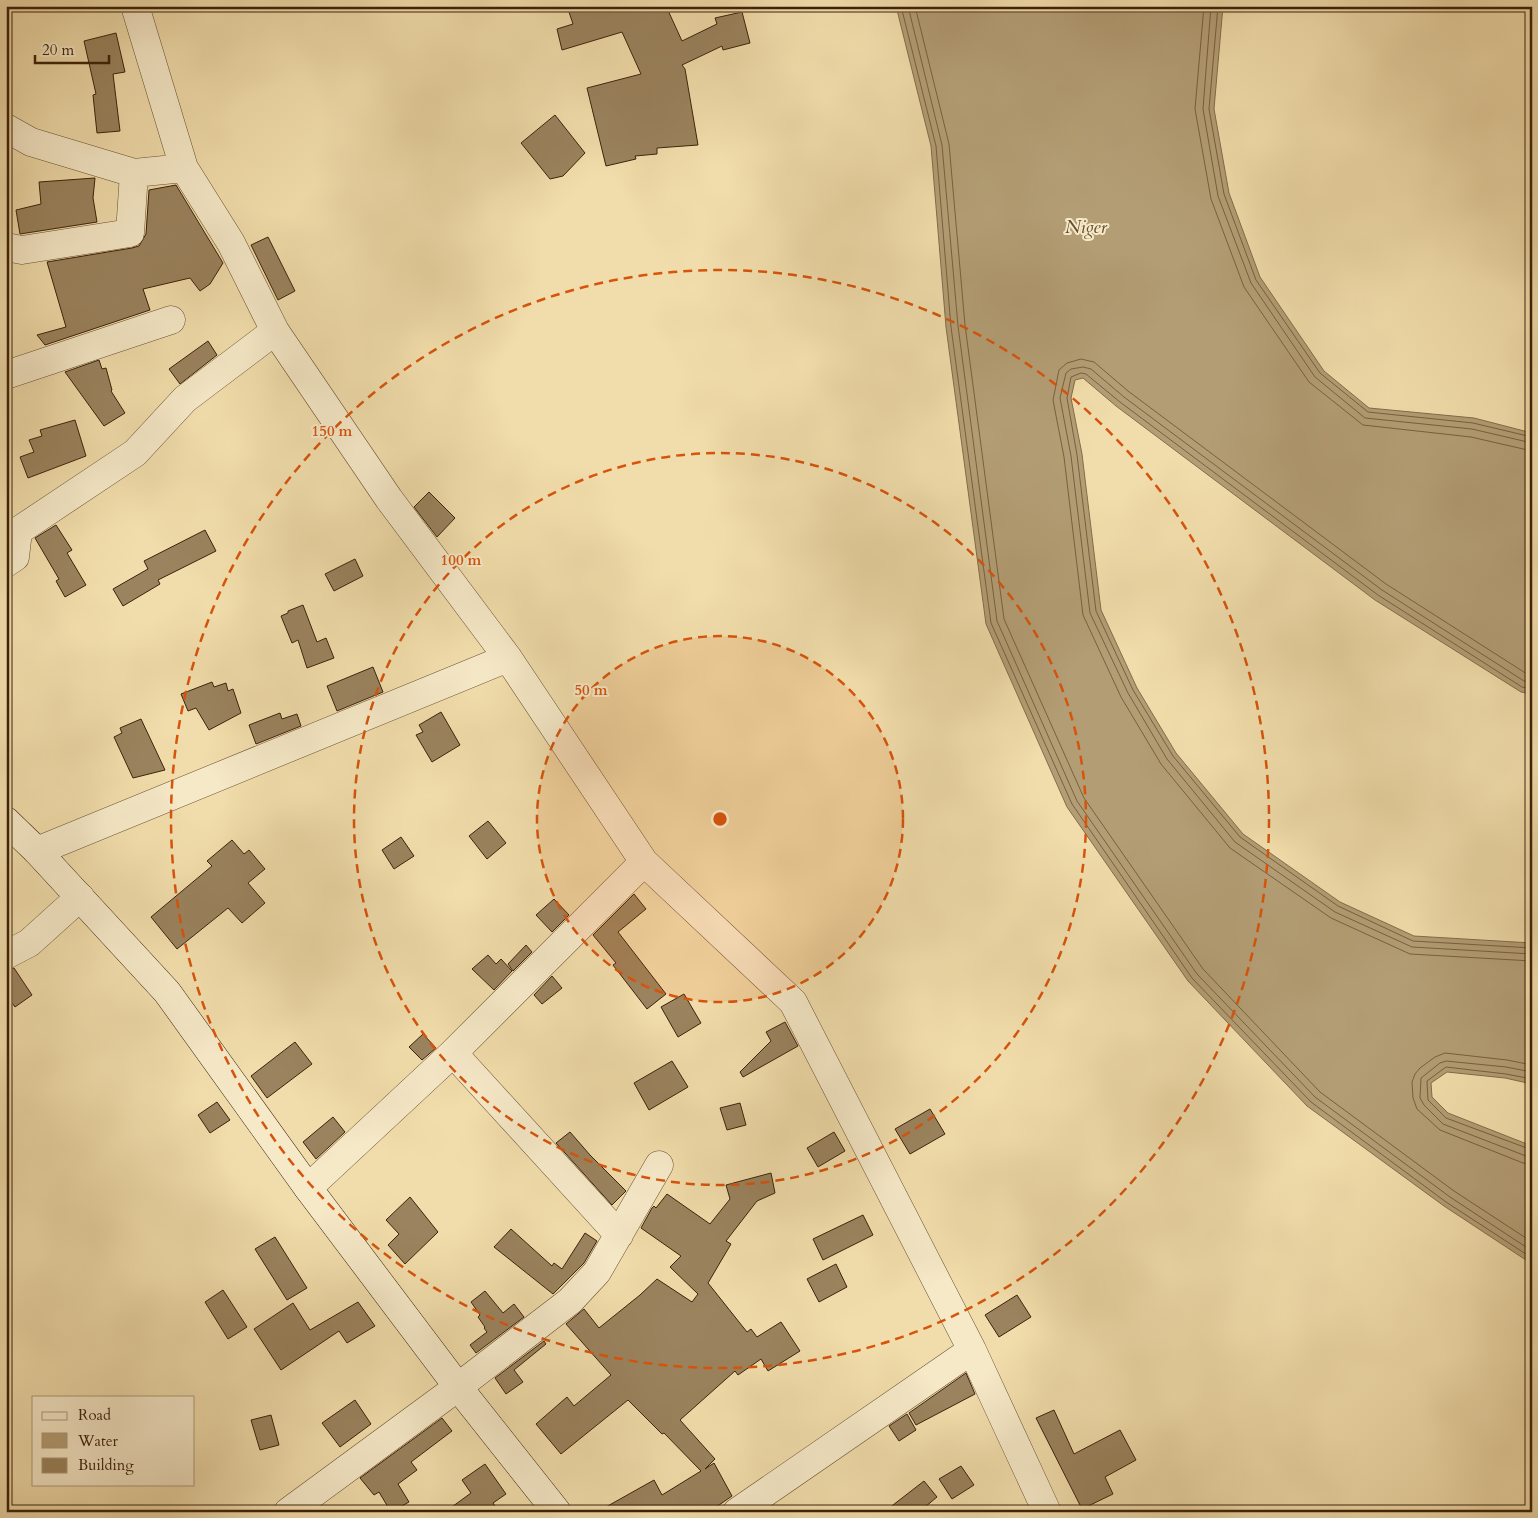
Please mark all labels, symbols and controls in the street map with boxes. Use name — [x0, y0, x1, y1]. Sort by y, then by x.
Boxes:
scale bar — [35, 32, 109, 64]
text: 20 m — [42, 40, 74, 60]
water label: Niger — [1065, 214, 1108, 240]
text: 150 m — [312, 421, 353, 441]
text: 100 m — [441, 550, 482, 570]
text: 50 m — [574, 680, 608, 700]
centre of rings — [711, 810, 729, 828]
legend — [32, 1396, 195, 1486]
text: Road — [78, 1405, 111, 1425]
text: Water — [77, 1431, 119, 1451]
text: Building — [78, 1455, 134, 1475]

